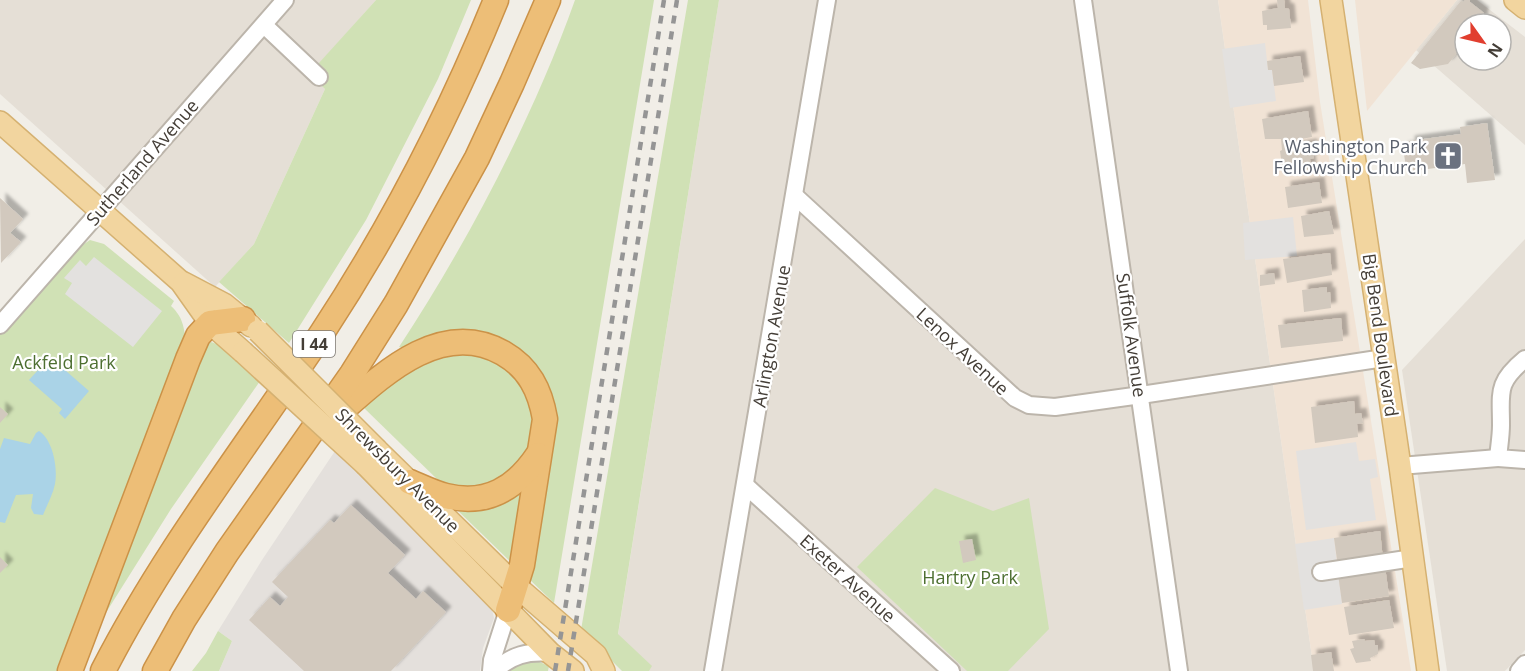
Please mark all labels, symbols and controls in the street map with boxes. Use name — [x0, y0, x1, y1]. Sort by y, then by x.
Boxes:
north arrow — [1453, 12, 1513, 72]
text: N — [1483, 39, 1508, 62]
street label: Sutherland Avenue — [81, 94, 203, 230]
place label: Washington Park Fellowship Church — [1273, 134, 1428, 179]
church icon: Washington Park Fellowship Church — [1432, 140, 1464, 172]
street label: Big Bend Boulevard — [1358, 252, 1404, 418]
street label: Arlington Avenue — [747, 263, 795, 409]
street label: Suffolk Avenue — [1111, 271, 1153, 399]
street label: Lenox Avenue — [912, 302, 1014, 400]
road number: I 44 — [293, 331, 335, 357]
park label: Ackfeld Park — [12, 350, 116, 374]
street label: Shrewsbury Avenue — [331, 403, 465, 537]
street label: Exeter Avenue — [795, 529, 901, 627]
park label: Hartry Park — [922, 565, 1018, 589]

